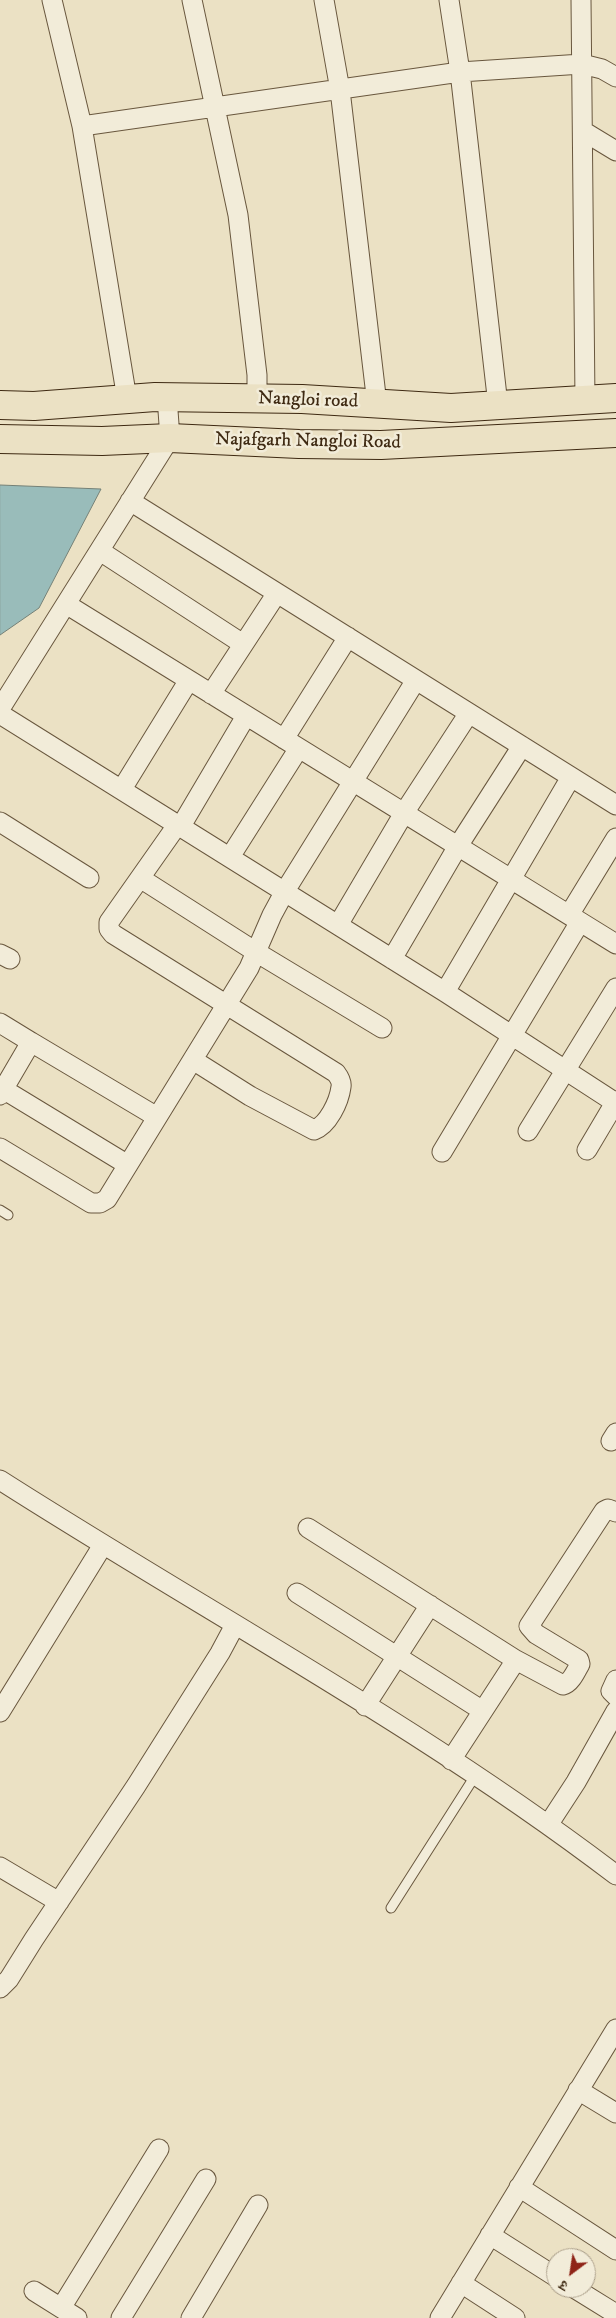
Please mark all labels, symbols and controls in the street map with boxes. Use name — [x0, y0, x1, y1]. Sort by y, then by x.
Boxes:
street label: Nangloi road — [258, 388, 358, 414]
street label: Najafgarh Nangloi Road — [215, 429, 401, 455]
north arrow — [546, 2248, 596, 2298]
text: उ — [556, 2275, 571, 2295]

